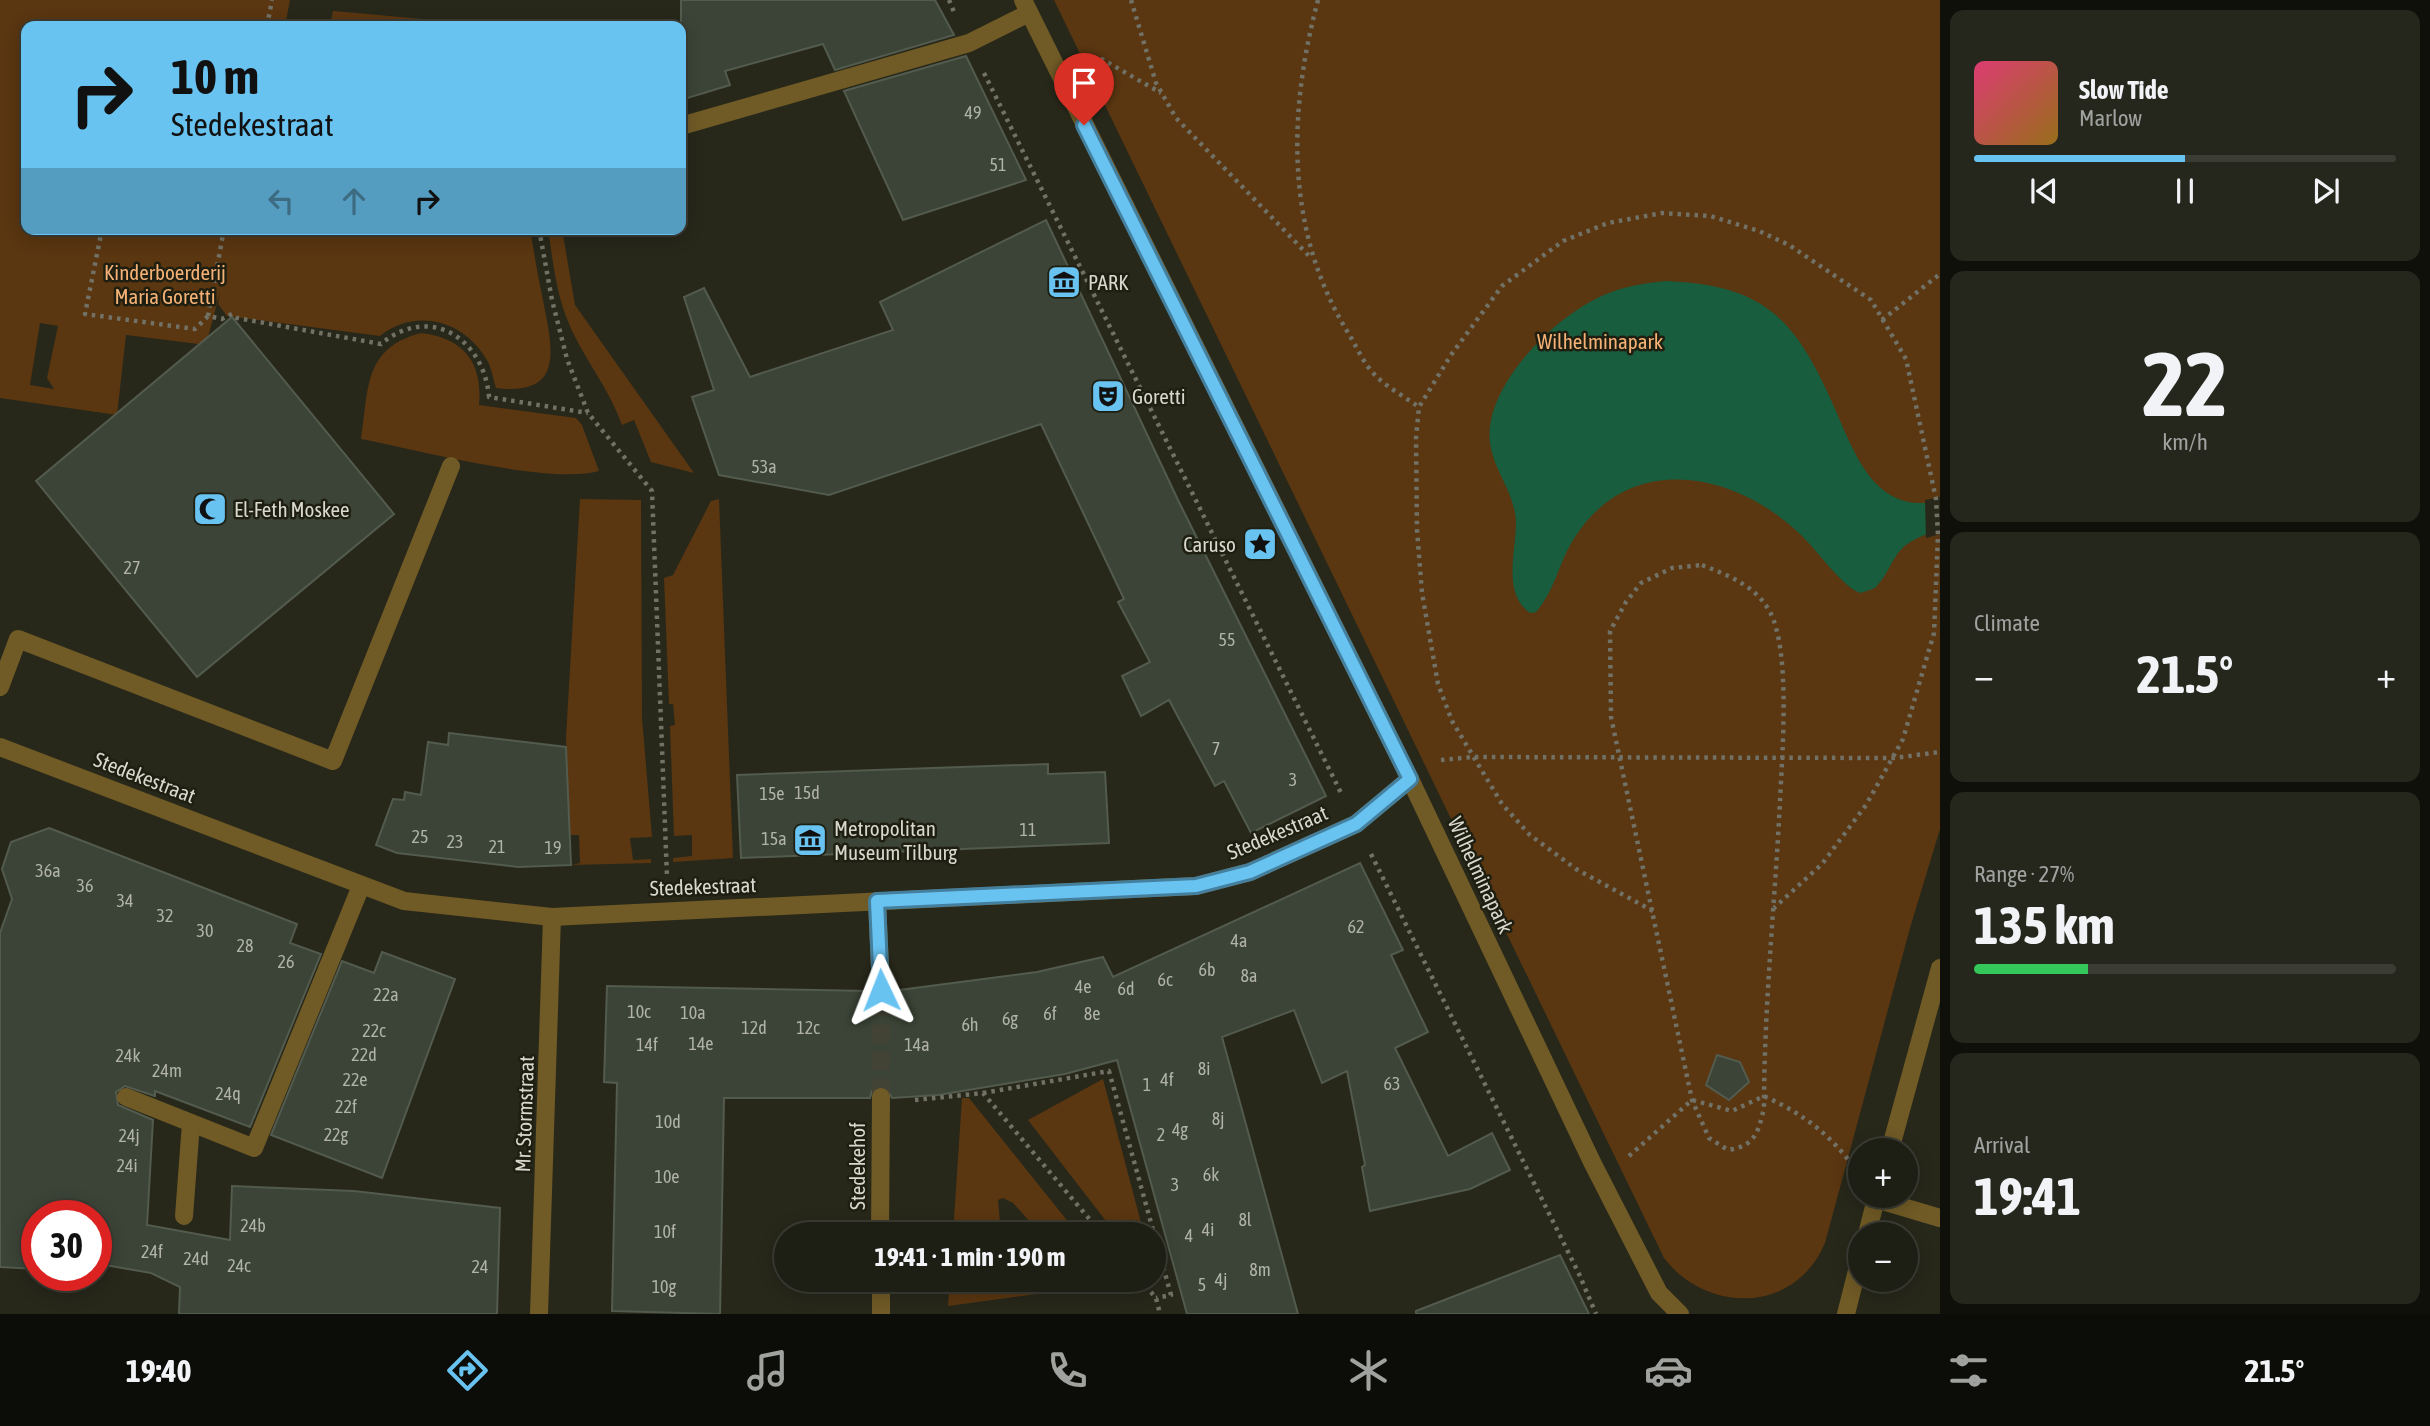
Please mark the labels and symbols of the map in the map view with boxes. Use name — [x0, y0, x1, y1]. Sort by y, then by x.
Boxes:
pin — [1054, 53, 1114, 125]
house number: 49 — [965, 102, 981, 123]
house number: 51 — [990, 154, 1006, 175]
park label: Kinderboerderij Maria Goretti — [104, 260, 226, 308]
museum icon: PARK — [1045, 263, 1083, 301]
place label: PARK — [1088, 270, 1129, 294]
park label: Wilhelminapark — [1537, 329, 1663, 353]
theatre icon: Goretti — [1089, 377, 1127, 415]
place label: Goretti — [1132, 384, 1186, 408]
house number: 53a — [751, 456, 777, 477]
mosque icon: El-Feth Moskee — [191, 490, 229, 528]
place label: El-Feth Moskee — [234, 497, 350, 521]
place icon: Caruso — [1241, 525, 1279, 563]
place label: Caruso — [1183, 532, 1236, 556]
house number: 27 — [124, 557, 140, 578]
house number: 55 — [1219, 629, 1235, 650]
house number: 7 — [1212, 738, 1220, 759]
street label: Stedekestraat — [91, 747, 199, 807]
house number: 3 — [1289, 769, 1297, 790]
house number: 15d — [794, 782, 820, 803]
house number: 15e — [759, 783, 785, 804]
street label: Stedekestraat — [1223, 800, 1331, 864]
street label: Wilhelminapark — [1444, 813, 1518, 937]
place label: Metropolitan Museum Tilburg — [834, 816, 957, 864]
house number: 11 — [1020, 819, 1036, 840]
museum icon: Metropolitan Museum Tilburg — [791, 821, 829, 859]
house number: 25 — [412, 826, 428, 847]
house number: 15a — [761, 828, 787, 849]
house number: 23 — [447, 831, 463, 852]
house number: 21 — [489, 836, 505, 857]
house number: 19 — [545, 837, 561, 858]
house number: 36a — [35, 860, 61, 881]
street label: Stedekestraat — [649, 872, 757, 900]
house number: 36 — [77, 875, 93, 896]
house number: 34 — [117, 890, 133, 911]
house number: 32 — [157, 905, 173, 926]
house number: 62 — [1348, 916, 1364, 937]
house number: 30 — [197, 920, 213, 941]
house number: 4a — [1231, 930, 1247, 951]
house number: 28 — [237, 935, 253, 956]
house number: 26 — [278, 951, 294, 972]
position arrow — [844, 953, 918, 1027]
house number: 6b — [1199, 959, 1216, 980]
house number: 8a — [1241, 965, 1257, 986]
house number: 6c — [1157, 969, 1173, 990]
house number: 4e — [1075, 976, 1091, 997]
house number: 6d — [1118, 978, 1135, 999]
house number: 22a — [373, 984, 399, 1005]
house number: 10c — [627, 1001, 651, 1022]
house number: 10a — [680, 1002, 706, 1023]
house number: 6f — [1043, 1003, 1057, 1024]
house number: 8e — [1084, 1003, 1100, 1024]
house number: 6g — [1002, 1008, 1018, 1029]
house number: 6h — [961, 1014, 979, 1035]
house number: 12d — [741, 1017, 767, 1038]
house number: 12c — [796, 1017, 820, 1038]
house number: 22c — [362, 1020, 386, 1041]
house number: 14e — [688, 1033, 714, 1054]
house number: 14f — [636, 1034, 658, 1055]
house number: 14a — [904, 1034, 930, 1055]
house number: 22d — [351, 1044, 377, 1065]
house number: 24k — [116, 1045, 140, 1066]
street label: Mr. Stormstraat — [510, 1055, 538, 1173]
house number: 8i — [1198, 1058, 1210, 1079]
house number: 24m — [152, 1060, 182, 1081]
house number: 22e — [342, 1069, 368, 1090]
house number: 4f — [1160, 1069, 1174, 1090]
house number: 63 — [1384, 1073, 1400, 1094]
house number: 1 — [1143, 1074, 1151, 1095]
house number: 24q — [215, 1083, 241, 1104]
house number: 22f — [335, 1096, 357, 1117]
house number: 8j — [1212, 1108, 1224, 1129]
house number: 10d — [655, 1111, 681, 1132]
house number: 4g — [1172, 1119, 1188, 1140]
street label: Stedekehof — [845, 1122, 869, 1210]
house number: 22g — [324, 1124, 349, 1145]
house number: 2 — [1157, 1124, 1165, 1145]
house number: 24j — [118, 1125, 140, 1146]
house number: 24i — [116, 1155, 138, 1176]
house number: 6k — [1203, 1164, 1219, 1185]
house number: 10e — [654, 1166, 680, 1187]
house number: 3 — [1171, 1174, 1179, 1195]
speed limit sign: 30 — [21, 1200, 112, 1291]
house number: 8l — [1238, 1209, 1252, 1230]
house number: 24b — [240, 1215, 266, 1236]
house number: 4i — [1202, 1219, 1214, 1240]
house number: 10f — [654, 1221, 676, 1242]
house number: 4 — [1185, 1225, 1193, 1246]
house number: 24f — [141, 1241, 163, 1262]
house number: 24d — [183, 1248, 209, 1269]
house number: 24c — [227, 1255, 251, 1276]
house number: 24 — [472, 1256, 488, 1277]
house number: 8m — [1249, 1259, 1271, 1280]
house number: 4j — [1215, 1269, 1227, 1290]
house number: 5 — [1198, 1274, 1206, 1295]
house number: 10g — [652, 1276, 677, 1297]

